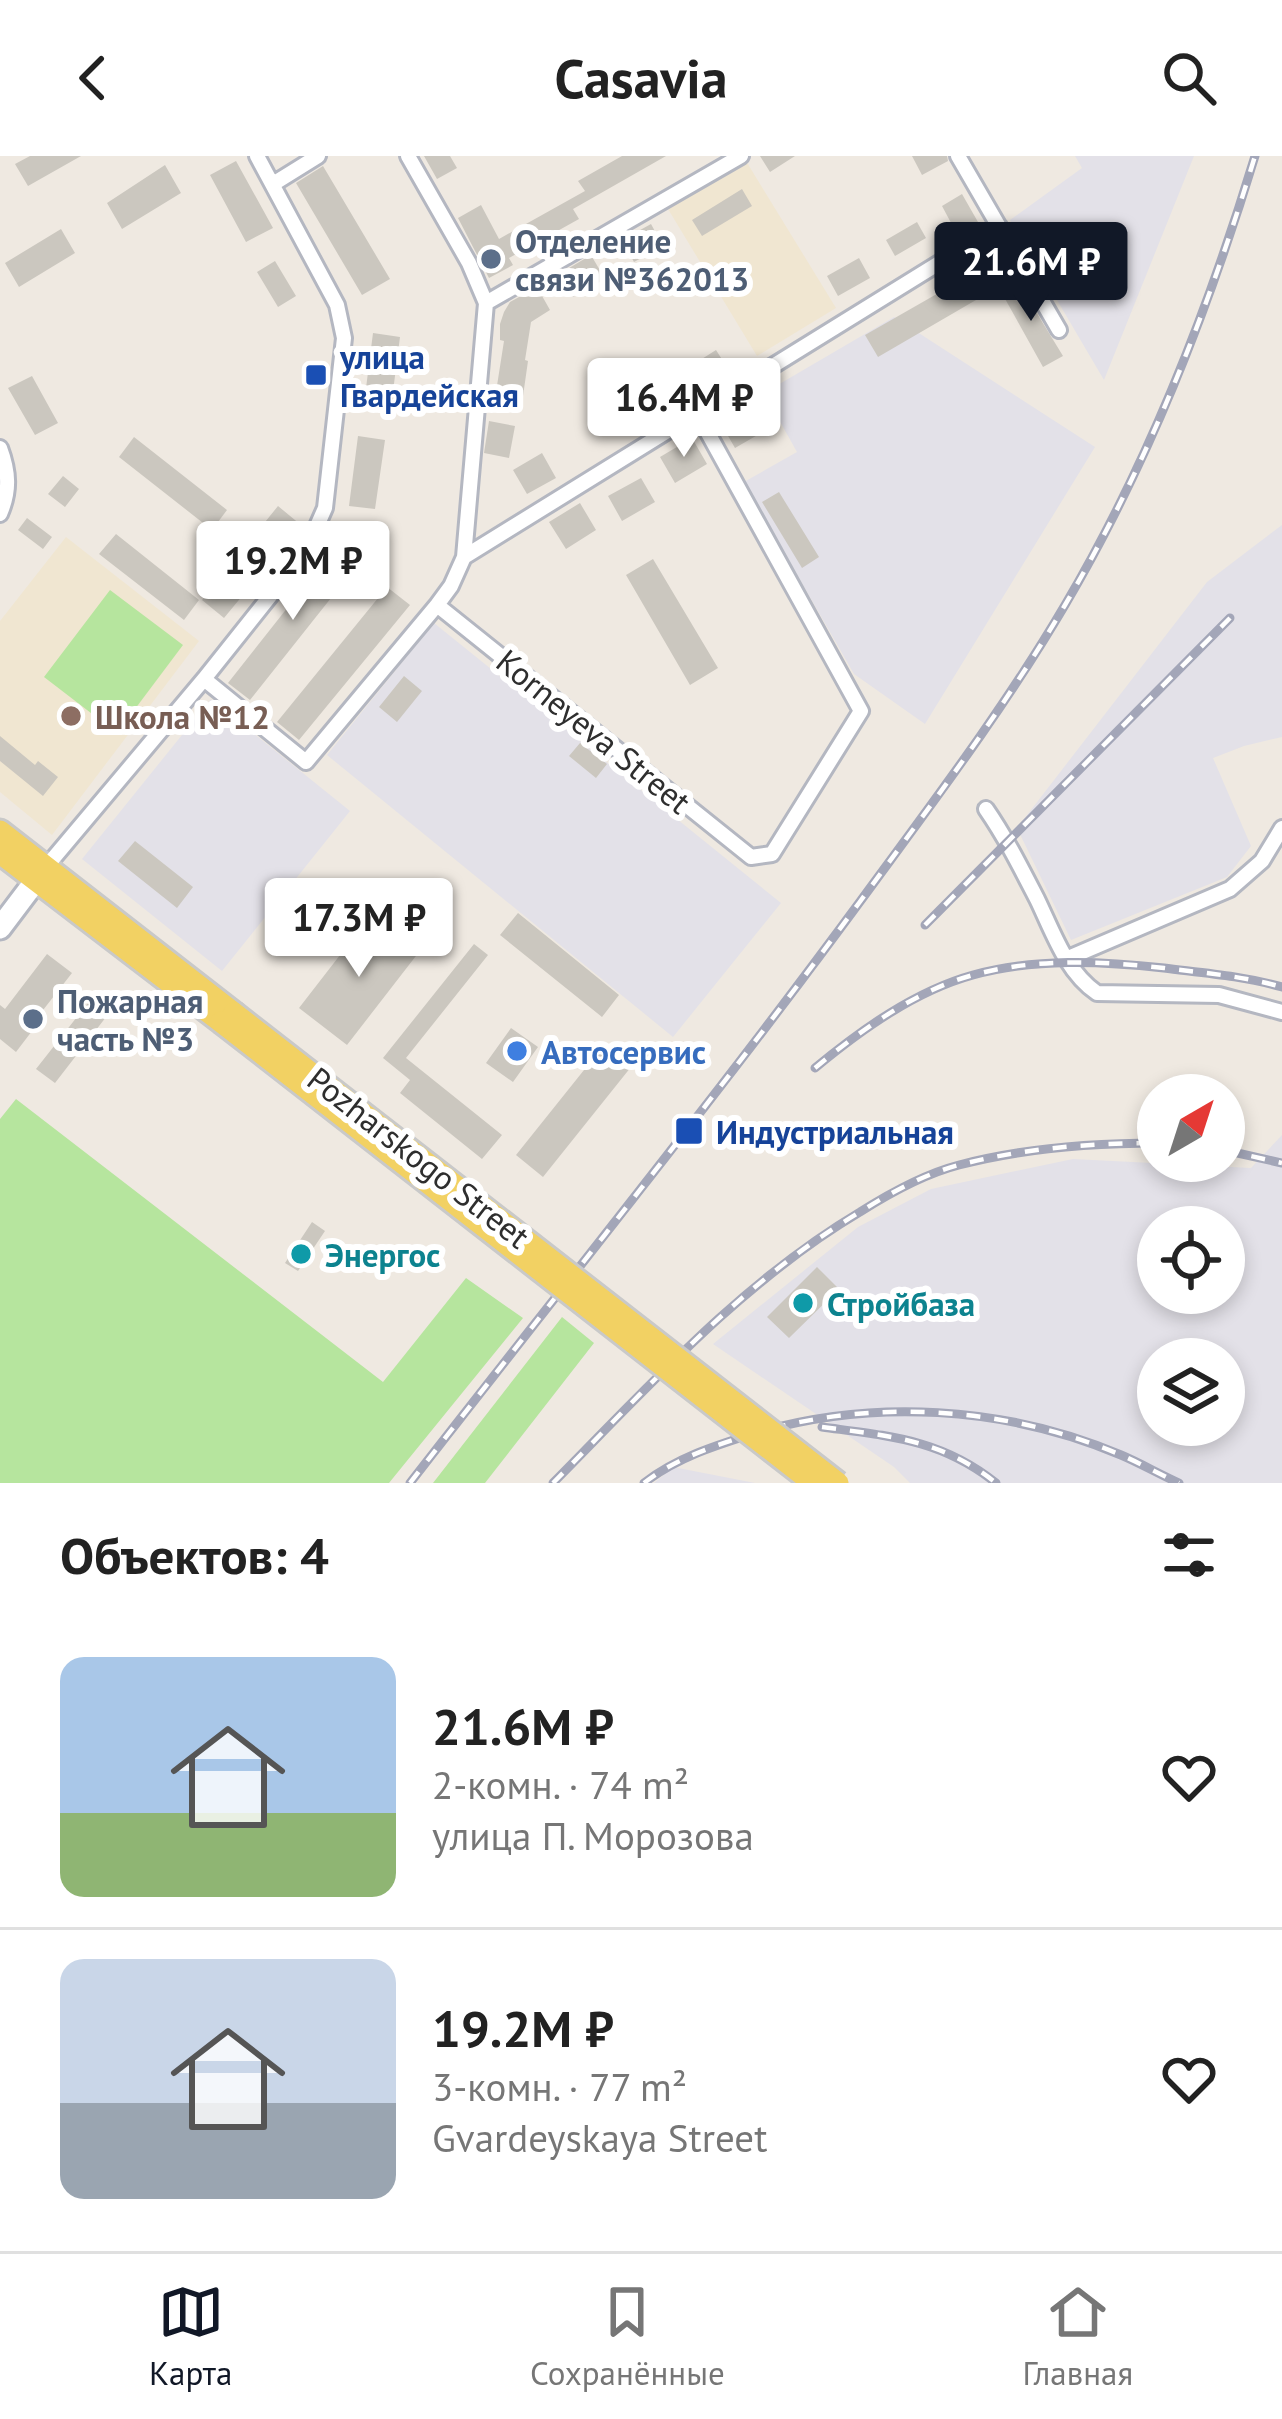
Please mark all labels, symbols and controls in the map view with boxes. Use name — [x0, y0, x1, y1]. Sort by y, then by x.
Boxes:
text: Casavia — [554, 43, 728, 113]
icon: back — [60, 45, 126, 111]
icon: search — [1156, 45, 1222, 111]
place label: Отделение связи №362013 — [515, 219, 749, 300]
pin: 21.6M ₽ — [920, 222, 1142, 324]
text: 21.6M ₽ — [961, 235, 1101, 286]
marker: Отделение связи №362013 — [478, 246, 504, 272]
place label: улица Гвардейская — [339, 335, 519, 416]
pin: 16.4M ₽ — [573, 358, 795, 460]
marker: улица Гвардейская — [303, 362, 329, 388]
text: 16.4M ₽ — [614, 371, 754, 422]
pin: 19.2M ₽ — [182, 521, 404, 623]
text: 19.2M ₽ — [223, 534, 363, 585]
street label: Korneyeva Street — [488, 639, 700, 823]
place label: Школа №12 — [95, 695, 270, 738]
marker: Школа №12 — [58, 703, 84, 729]
pin: 17.3M ₽ — [248, 878, 470, 980]
text: 17.3M ₽ — [292, 891, 426, 942]
place label: Пожарная часть №3 — [57, 979, 203, 1060]
marker: Пожарная часть №3 — [20, 1006, 46, 1032]
place label: Автосервис — [541, 1030, 706, 1073]
marker: Автосервис — [504, 1038, 530, 1064]
street label: Pozharskogo Street — [299, 1057, 539, 1257]
north arrow — [1137, 1074, 1245, 1182]
map controls — [1137, 1074, 1245, 1446]
place label: Индустриальная — [716, 1110, 954, 1153]
marker: Индустриальная — [673, 1115, 705, 1147]
button: locate — [1137, 1206, 1245, 1314]
place label: Энергос — [325, 1233, 440, 1276]
marker: Энергос — [288, 1241, 314, 1267]
place label: Стройбаза — [827, 1282, 975, 1325]
marker: Стройбаза — [790, 1290, 816, 1316]
button: layers — [1137, 1338, 1245, 1446]
text: Объектов: 4 — [60, 1522, 329, 1588]
icon: filters — [1156, 1522, 1222, 1588]
text: 21.6M ₽ — [432, 1693, 614, 1759]
icon: home — [156, 1705, 300, 1849]
icon: heart — [1156, 1744, 1222, 1810]
text: 2-комн. · 74 m² — [432, 1759, 689, 1810]
text: улица П. Морозова — [432, 1810, 754, 1861]
text: 19.2M ₽ — [432, 1995, 614, 2061]
icon: home — [156, 2007, 300, 2151]
icon: heart — [1156, 2046, 1222, 2112]
text: 3-комн. · 77 m² — [432, 2061, 687, 2112]
text: Gvardeyskaya Street — [432, 2112, 767, 2163]
tab: Карта — [149, 2279, 232, 2394]
tab: Сохранённые — [530, 2279, 725, 2394]
tab: Главная — [1023, 2279, 1133, 2394]

